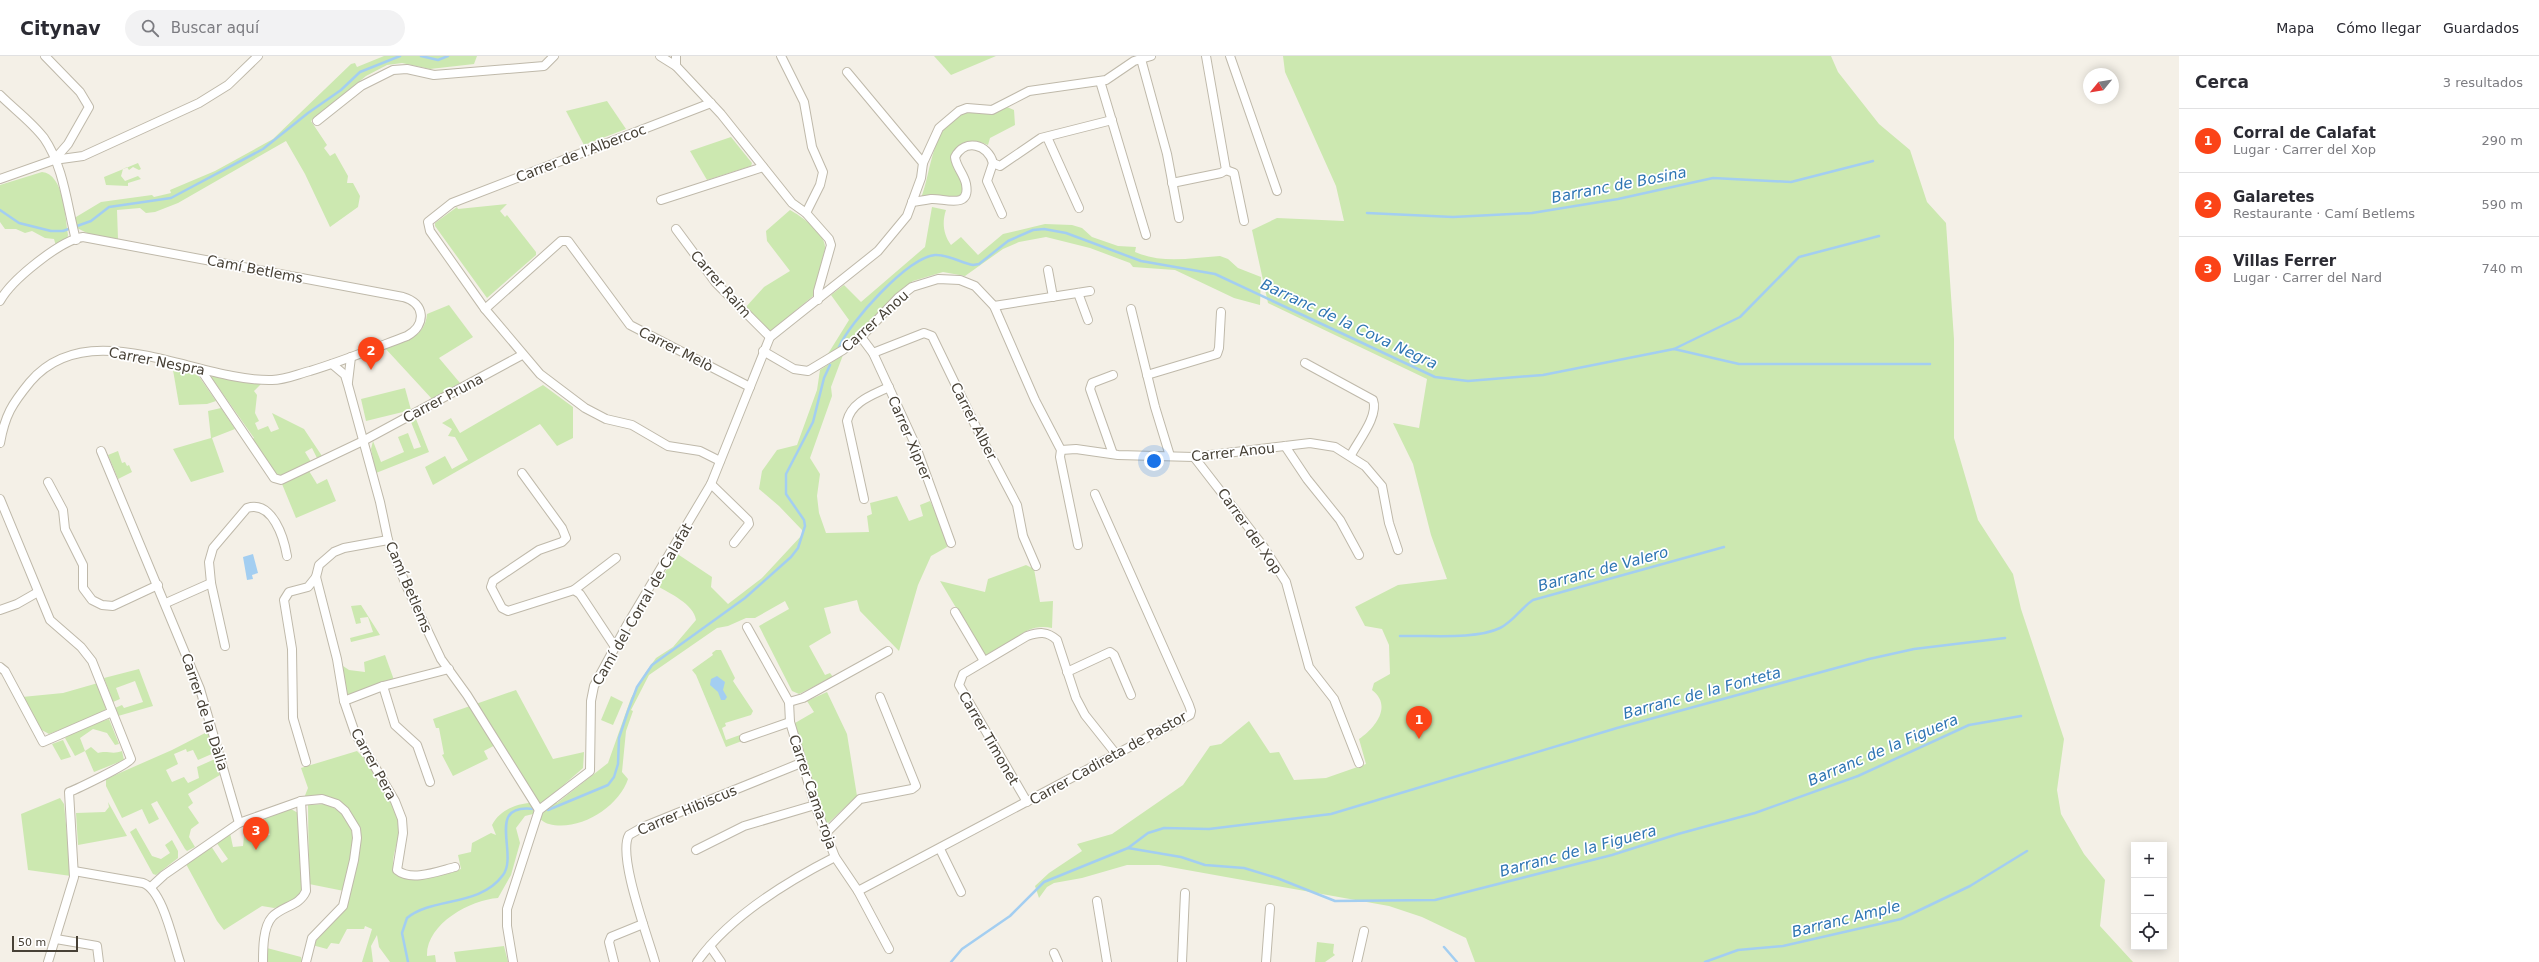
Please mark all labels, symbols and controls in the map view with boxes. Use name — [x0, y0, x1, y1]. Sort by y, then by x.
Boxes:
search box — [125, 10, 405, 46]
text: Citynav — [20, 17, 101, 39]
icon: search — [139, 17, 161, 39]
text: Buscar aquí — [171, 19, 259, 37]
text: Mapa — [2276, 20, 2314, 36]
text: Cómo llegar — [2336, 20, 2421, 36]
text: Guardados — [2443, 20, 2519, 36]
north arrow — [2083, 68, 2119, 104]
text: Cerca — [2195, 72, 2249, 92]
text: 3 resultados — [2443, 75, 2523, 90]
street label: Carrer de l'Albercoc — [514, 121, 648, 185]
text: Corral de Calafat — [2233, 124, 2376, 142]
text: 1 — [2203, 133, 2213, 148]
text: 290 m — [2481, 133, 2523, 148]
text: Lugar · Carrer del Xop — [2233, 142, 2376, 157]
water label: Barranc de Bosina — [1550, 163, 1688, 207]
text: Galaretes — [2233, 188, 2315, 206]
text: 2 — [2203, 197, 2213, 212]
text: 590 m — [2481, 197, 2523, 212]
text: Restaurante · Camí Betlems — [2233, 206, 2415, 221]
street label: Carrer Raïm — [688, 247, 754, 321]
street label: Camí Betlems — [206, 252, 304, 286]
text: Villas Ferrer — [2233, 252, 2336, 270]
text: 3 — [2203, 261, 2213, 276]
text: 740 m — [2481, 261, 2523, 276]
text: Lugar · Carrer del Nard — [2233, 270, 2382, 285]
water label: Barranc de la Cova Negra — [1258, 275, 1440, 373]
street label: Carrer Anou — [838, 287, 912, 355]
street label: Carrer Melò — [636, 323, 716, 375]
pin: 2 — [358, 337, 384, 370]
street label: Carrer Nespra — [108, 344, 206, 378]
street label: Carrer Pruna — [400, 370, 486, 426]
street label: Carrer Alber — [948, 380, 1000, 463]
street label: Carrer Xiprer — [885, 393, 935, 483]
street label: Carrer Anou — [1190, 440, 1276, 464]
your location — [1144, 451, 1164, 471]
street label: Carrer del Xop — [1214, 485, 1286, 577]
street label: Camí del Corral de Calafat — [589, 520, 695, 688]
street label: Camí Betlems — [383, 539, 435, 635]
water label: Barranc de Valero — [1536, 543, 1670, 595]
street label: Carrer de la Dàlia — [178, 651, 232, 773]
water label: Barranc de la Fonteta — [1621, 663, 1783, 723]
street label: Carrer Timonet — [956, 688, 1023, 788]
pin: 1 — [1406, 706, 1432, 739]
street label: Carrer Cadireta de Pastor — [1027, 708, 1190, 808]
water label: Barranc de la Figuera — [1805, 710, 1961, 790]
street label: Carrer Pera — [348, 726, 400, 802]
street label: Carrer Cama-roja — [786, 733, 840, 851]
street label: Carrer Hibiscus — [635, 782, 739, 838]
pin: 3 — [243, 817, 269, 850]
water label: Barranc de la Figuera — [1498, 821, 1658, 881]
map controls — [2131, 842, 2167, 950]
button: + — [2131, 842, 2167, 878]
button: − — [2131, 878, 2167, 914]
water label: Barranc Ample — [1790, 897, 1902, 941]
button: locate — [2131, 914, 2167, 950]
scale bar — [12, 934, 78, 953]
text: 50 m — [18, 936, 46, 949]

